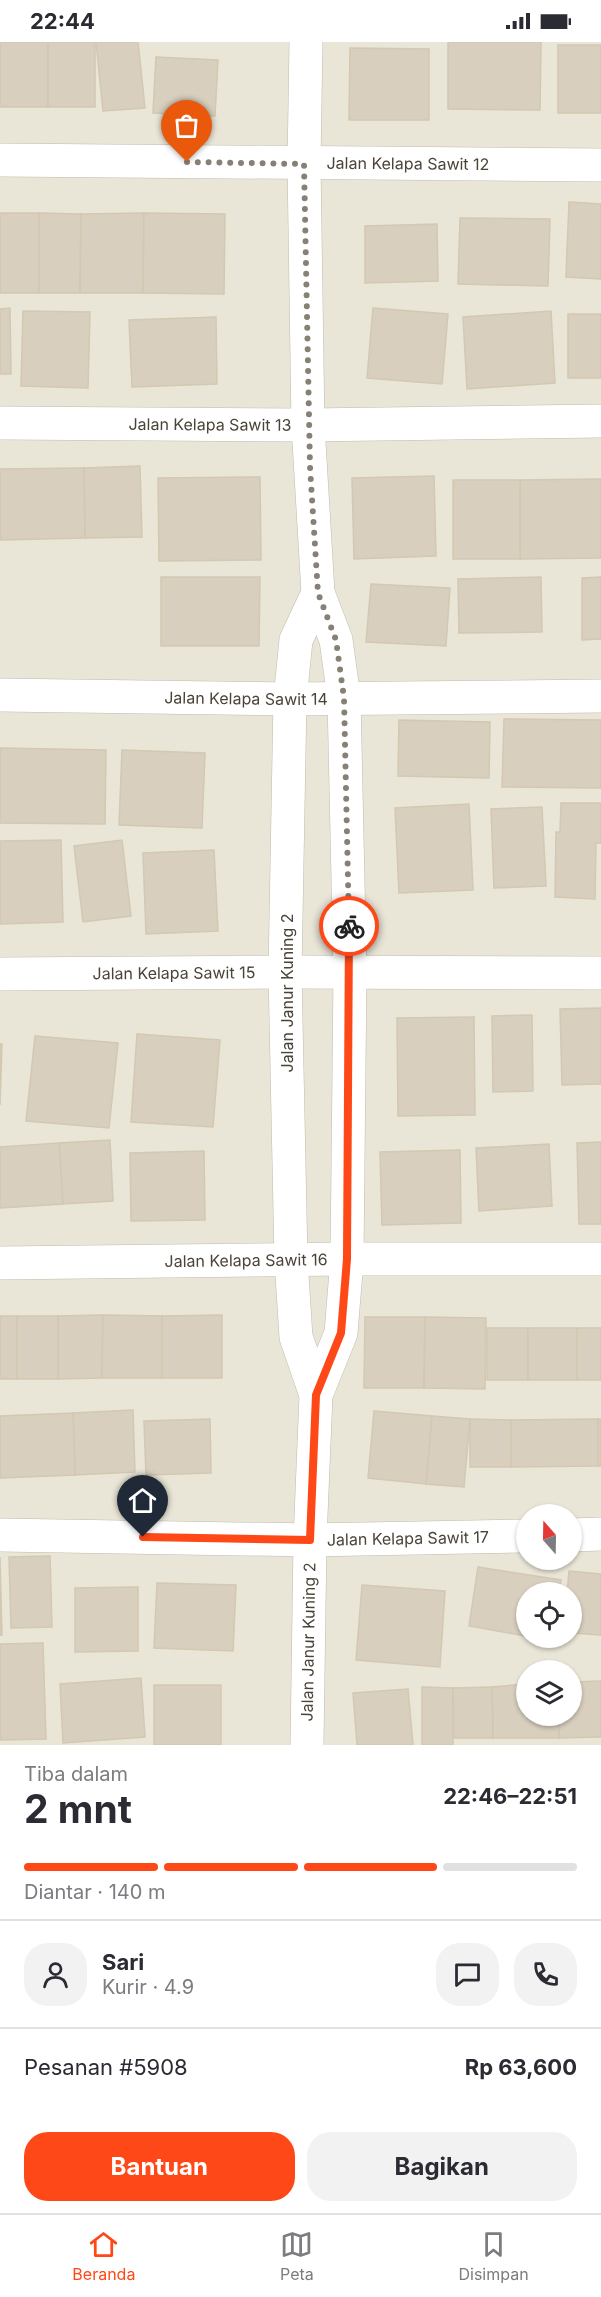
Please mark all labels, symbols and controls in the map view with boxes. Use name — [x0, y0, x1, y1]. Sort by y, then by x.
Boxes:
text: 22:44 — [30, 8, 95, 34]
pin — [161, 100, 212, 162]
icon: bag — [170, 109, 203, 142]
street label: Jalan Kelapa Sawit 12 — [326, 153, 490, 174]
street label: Jalan Kelapa Sawit 13 — [128, 414, 292, 435]
street label: Jalan Kelapa Sawit 14 — [164, 687, 328, 709]
courier — [319, 896, 379, 956]
icon: bike — [333, 910, 366, 943]
street label: Jalan Janur Kuning 2 — [277, 913, 297, 1073]
street label: Jalan Kelapa Sawit 15 — [92, 962, 256, 983]
street label: Jalan Kelapa Sawit 16 — [164, 1249, 328, 1271]
pin — [117, 1475, 168, 1537]
icon: home — [126, 1484, 159, 1517]
north arrow — [516, 1504, 582, 1570]
map controls — [516, 1504, 582, 1726]
street label: Jalan Kelapa Sawit 17 — [327, 1527, 489, 1550]
street label: Jalan Janur Kuning 2 — [297, 1562, 319, 1722]
button: locate — [516, 1582, 582, 1648]
button: layers — [516, 1660, 582, 1726]
text: Tiba dalam — [24, 1762, 128, 1786]
text: 22:46–22:51 — [443, 1783, 577, 1809]
text: 2 mnt — [24, 1785, 132, 1832]
text: Diantar · 140 m — [24, 1880, 166, 1904]
button: person — [24, 1943, 87, 2006]
button: chat — [436, 1943, 499, 2006]
button: phone — [514, 1943, 577, 2006]
text: Sari — [102, 1949, 144, 1975]
text: Kurir · 4.9 — [102, 1975, 194, 1999]
text: Pesanan #5908 — [24, 2054, 188, 2080]
text: Rp 63,600 — [465, 2054, 577, 2080]
button: Bantuan — [24, 2132, 295, 2201]
button: Bagikan — [307, 2132, 577, 2201]
tab: Beranda — [72, 2228, 135, 2284]
tab: Peta — [280, 2228, 314, 2284]
tab: Disimpan — [458, 2228, 529, 2284]

